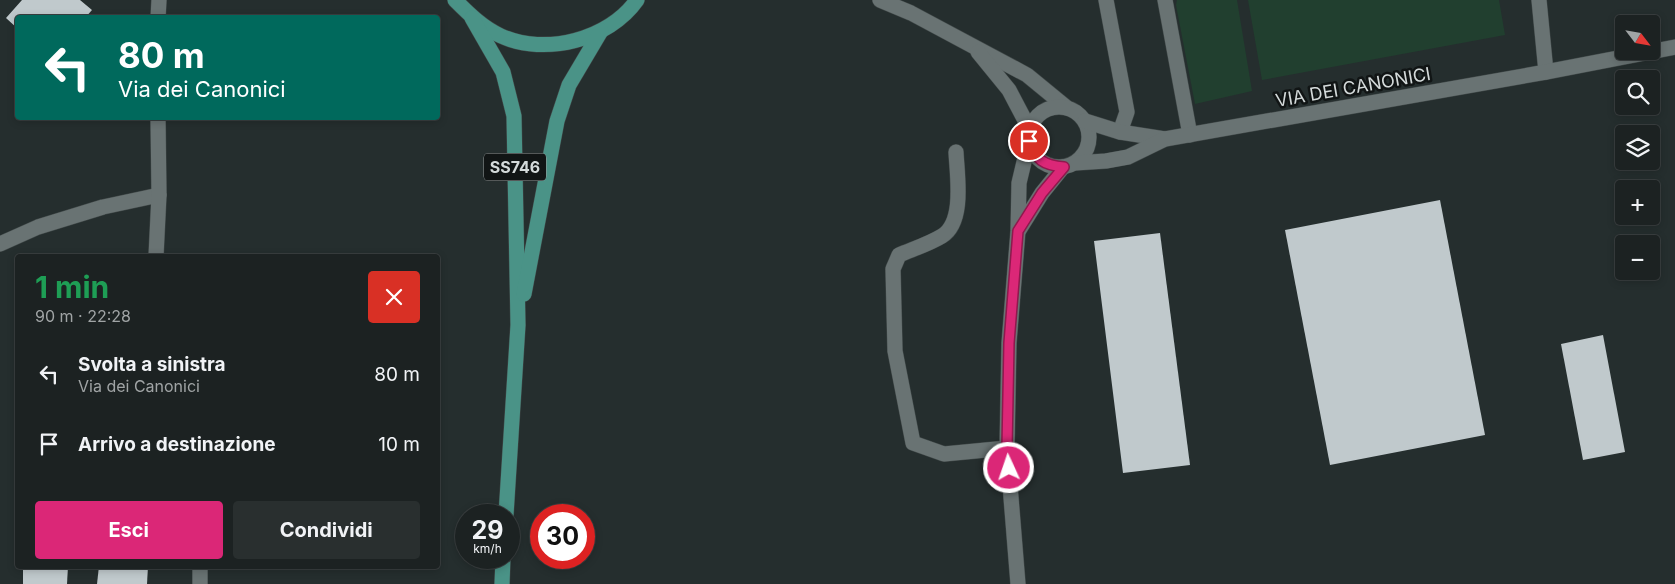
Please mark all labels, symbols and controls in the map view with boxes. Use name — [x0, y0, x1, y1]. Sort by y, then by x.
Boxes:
north arrow — [1615, 15, 1660, 60]
map controls — [1615, 15, 1660, 280]
text: 80 m — [118, 34, 205, 76]
icon: left — [35, 35, 100, 100]
street label: VIA DEI CANONICI — [1274, 63, 1432, 111]
button: search — [1615, 70, 1660, 115]
text: Via dei Canonici — [118, 76, 286, 102]
pin — [1008, 120, 1050, 162]
button: layers — [1615, 125, 1660, 170]
icon: arrive — [1015, 127, 1043, 155]
road number: SS746 — [484, 154, 546, 180]
button: + — [1615, 180, 1660, 225]
button: − — [1615, 235, 1660, 280]
text: 1 min — [35, 269, 109, 305]
button: close — [368, 271, 420, 323]
text: 90 m · 22:28 — [35, 306, 131, 326]
text: Svolta a sinistra — [78, 353, 226, 376]
icon: left — [35, 360, 63, 388]
text: 80 m — [374, 363, 420, 386]
text: Via dei Canonici — [78, 376, 200, 396]
icon: arrive — [35, 430, 63, 458]
text: Arrivo a destinazione — [78, 433, 276, 456]
text: 10 m — [378, 433, 420, 456]
position arrow — [982, 441, 1034, 493]
button: Esci — [35, 501, 223, 559]
button: Condividi — [233, 501, 420, 559]
speed limit sign: 30 — [530, 504, 595, 569]
text: 29 — [472, 515, 503, 545]
text: km/h — [473, 541, 502, 556]

